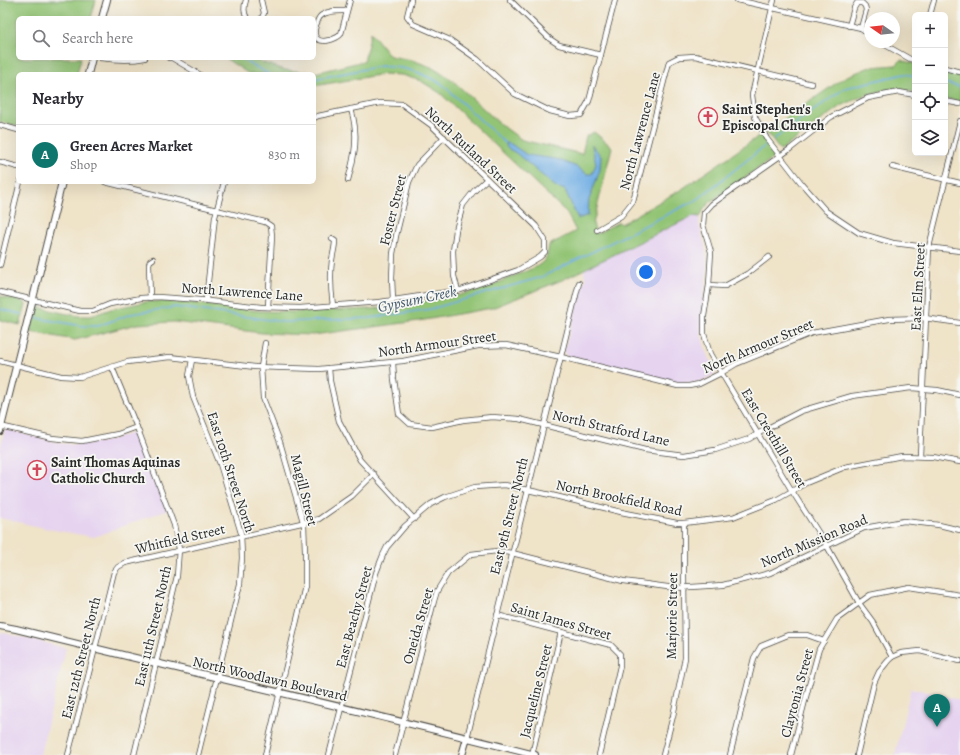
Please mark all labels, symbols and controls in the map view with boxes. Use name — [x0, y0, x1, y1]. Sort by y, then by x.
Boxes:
north arrow — [864, 12, 900, 48]
map controls — [912, 12, 948, 156]
button: + — [912, 12, 948, 48]
search box — [16, 16, 316, 60]
icon: search — [30, 27, 52, 49]
text: Search here — [62, 28, 133, 48]
button: − — [912, 48, 948, 84]
street label: North Lawrence Lane — [615, 70, 665, 192]
button: locate — [912, 84, 948, 120]
text: Nearby — [32, 87, 83, 110]
place label: Saint Stephen's Episcopal Church — [722, 100, 825, 135]
street label: North Rutland Street — [421, 102, 522, 198]
church icon: Saint Stephen's Episcopal Church — [697, 106, 719, 128]
button: layers — [912, 120, 948, 156]
text: Green Acres Market — [70, 136, 193, 156]
text: A — [41, 146, 49, 163]
text: 830 m — [268, 146, 300, 163]
text: Shop — [70, 156, 97, 173]
street label: Foster Street — [375, 172, 411, 248]
street label: East Elm Street — [906, 242, 930, 331]
your location — [636, 262, 656, 282]
street label: North Lawrence Lane — [181, 278, 303, 306]
water label: Gypsum Creek — [376, 281, 459, 317]
street label: North Armour Street — [700, 314, 817, 378]
street label: North Armour Street — [377, 326, 498, 362]
street label: East Cresthill Street — [737, 385, 811, 492]
street label: North Stratford Lane — [550, 405, 672, 451]
street label: East 10th Street North — [202, 409, 260, 535]
street label: Magill Street — [286, 452, 322, 528]
place label: Saint Thomas Aquinas Catholic Church — [51, 453, 180, 488]
street label: East 9th Street North — [485, 455, 533, 577]
church icon: Saint Thomas Aquinas Catholic Church — [26, 459, 48, 481]
street label: North Brookfield Road — [554, 475, 684, 521]
street label: North Mission Road — [758, 510, 871, 572]
street label: Whitfield Street — [132, 519, 227, 559]
street label: East 11th Street North — [130, 563, 176, 688]
street label: East Beachy Street — [331, 563, 377, 670]
street label: Marjorie Street — [662, 572, 682, 660]
street label: Oneida Street — [398, 585, 438, 667]
street label: East 12th Street North — [57, 594, 105, 721]
street label: Saint James Street — [508, 598, 614, 645]
street label: Jacqueline Street — [515, 642, 557, 740]
street label: Claytonia Street — [776, 646, 818, 740]
street label: North Woodlawn Boulevard — [191, 652, 350, 706]
pin: A — [924, 694, 950, 727]

